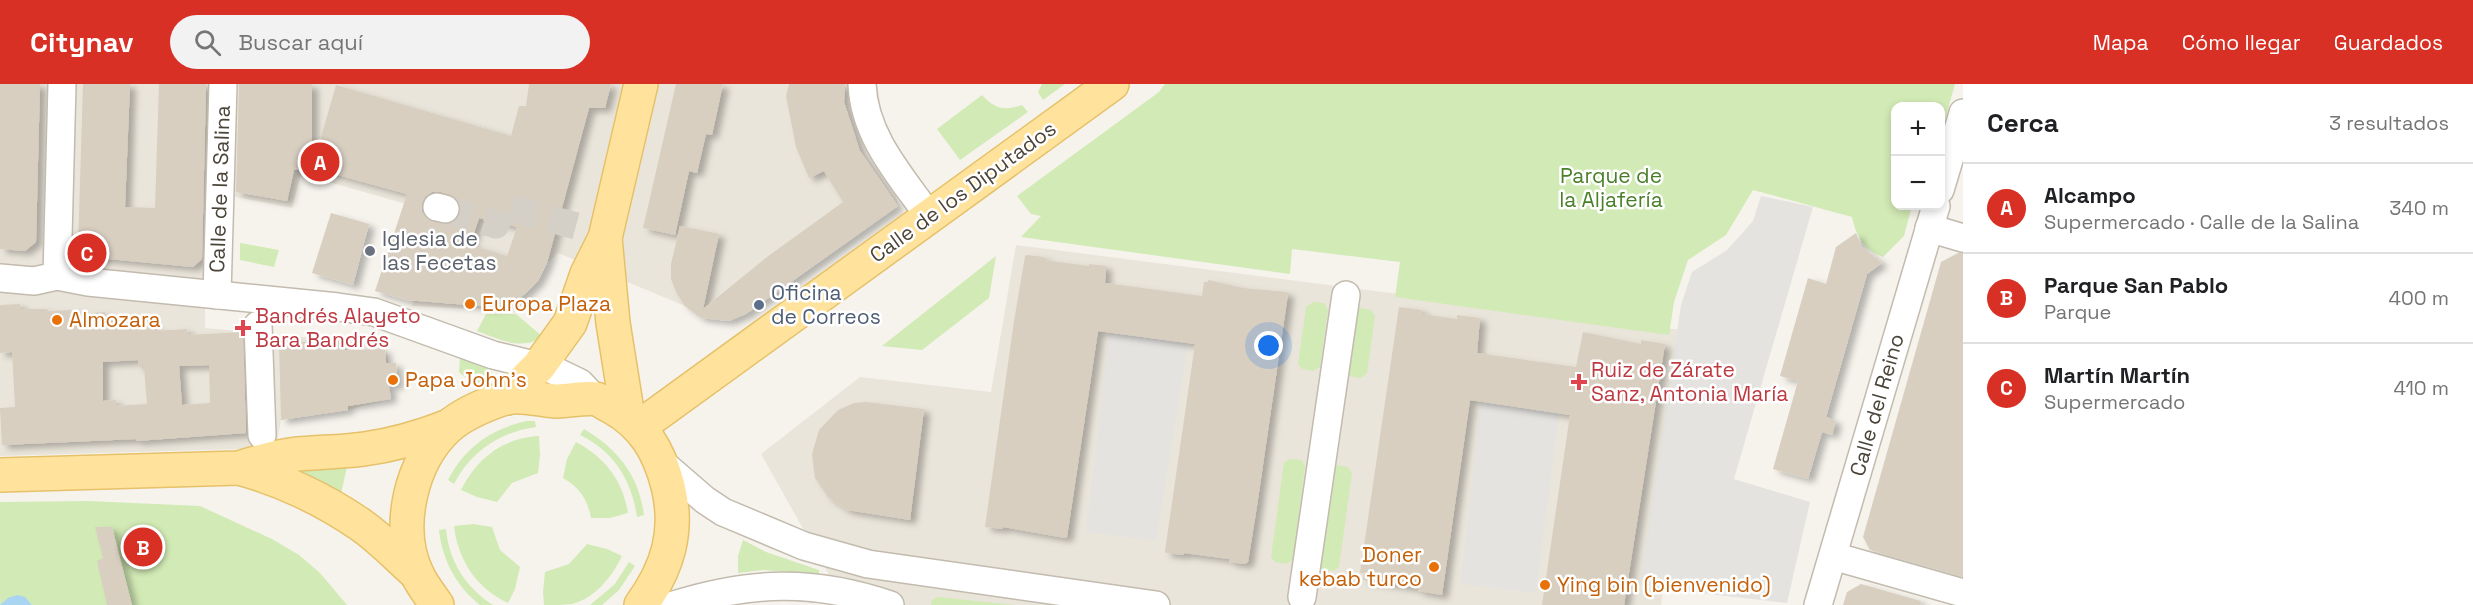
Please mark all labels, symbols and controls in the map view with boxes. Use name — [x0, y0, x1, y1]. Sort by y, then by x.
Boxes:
search box — [170, 15, 590, 69]
text: Citynav — [30, 24, 134, 60]
icon: search — [191, 26, 224, 59]
text: Buscar aquí — [239, 28, 363, 56]
text: Mapa — [2093, 29, 2149, 56]
text: Cómo llegar — [2182, 29, 2301, 56]
text: Guardados — [2334, 29, 2443, 56]
map controls — [1891, 102, 1945, 210]
button: + — [1891, 102, 1945, 156]
street label: Calle de la Salina — [203, 105, 236, 273]
text: Cerca — [1987, 106, 2059, 140]
text: 3 resultados — [2329, 110, 2449, 136]
street label: Calle de los Diputados — [864, 115, 1061, 268]
pin: A — [300, 140, 340, 184]
button: − — [1891, 156, 1945, 210]
park label: Parque de la Aljafería — [1559, 162, 1663, 213]
text: Alcampo — [2044, 181, 2136, 209]
text: A — [2000, 195, 2013, 221]
text: 340 m — [2389, 195, 2449, 221]
text: Supermercado · Calle de la Salina — [2044, 209, 2359, 235]
place label: Iglesia de las Fecetas — [382, 225, 496, 276]
pin: C — [68, 230, 106, 276]
marker: Iglesia de las Fecetas — [363, 244, 377, 258]
text: Parque San Pablo — [2044, 271, 2228, 299]
place label: Oficina de Correos — [771, 279, 881, 330]
text: B — [2000, 285, 2013, 311]
text: 400 m — [2389, 285, 2449, 311]
place label: Europa Plaza — [482, 290, 611, 317]
marker: Europa Plaza — [463, 297, 477, 311]
marker: Oficina de Correos — [752, 298, 766, 312]
text: Parque — [2044, 299, 2111, 325]
place label: Bandrés Alayeto Bara Bandrés — [255, 302, 421, 353]
place label: Almozara — [69, 306, 161, 333]
marker: Almozara — [50, 313, 64, 327]
marker: Bandrés Alayeto Bara Bandrés — [236, 321, 250, 335]
your location — [1254, 331, 1283, 360]
street label: Calle del Reino — [1843, 331, 1910, 479]
place label: Ruiz de Zárate Sanz, Antonia María — [1591, 356, 1788, 407]
text: Martín Martín — [2044, 361, 2190, 389]
place label: Papa John's — [405, 366, 527, 393]
marker: Papa John's — [386, 373, 400, 387]
marker: Ruiz de Zárate Sanz, Antonia María — [1572, 375, 1586, 389]
text: C — [2000, 375, 2013, 401]
text: 410 m — [2393, 375, 2449, 401]
text: Supermercado — [2044, 389, 2185, 415]
pin: B — [124, 524, 162, 570]
place label: Doner kebab turco — [1299, 541, 1422, 592]
marker: Doner kebab turco — [1427, 560, 1441, 574]
place label: Ying bin (bienvenido) — [1557, 571, 1771, 598]
marker: Ying bin (bienvenido) — [1538, 578, 1552, 592]

